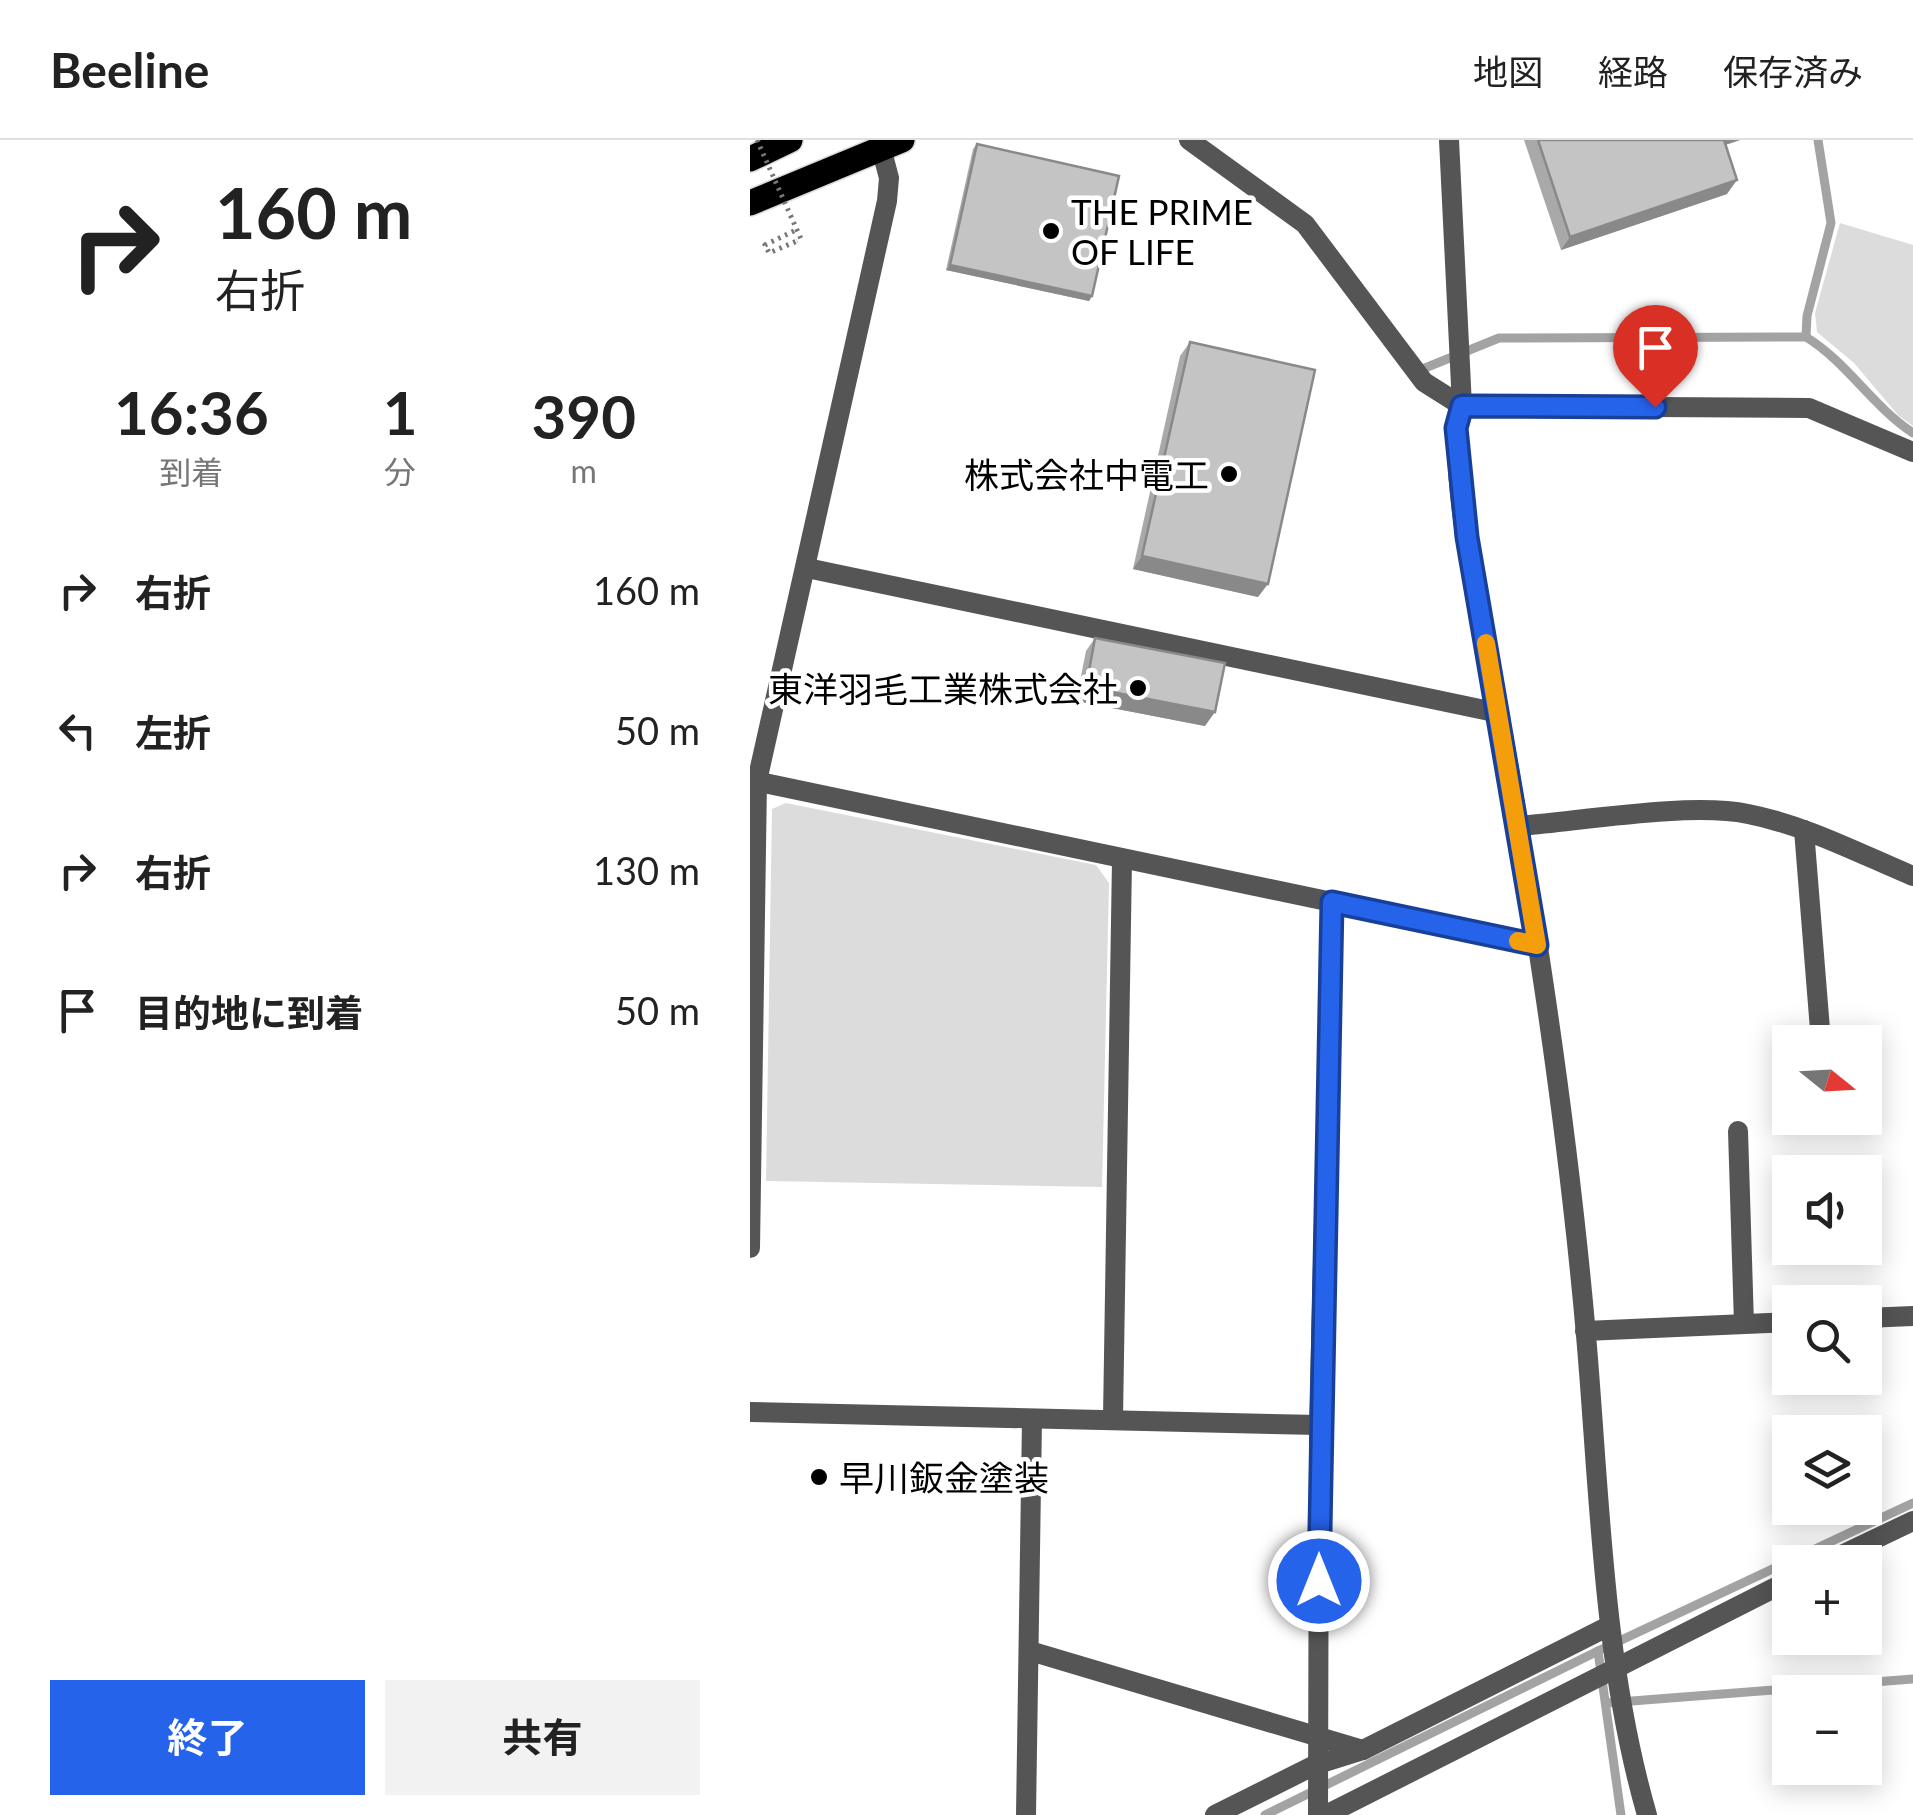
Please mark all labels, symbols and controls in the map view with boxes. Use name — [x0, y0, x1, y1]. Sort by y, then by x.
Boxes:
text: Beeline — [50, 41, 209, 98]
text: 地図 — [1473, 50, 1543, 92]
text: 経路 — [1598, 50, 1668, 92]
text: 保存済み — [1723, 50, 1863, 92]
text: 160 m — [215, 170, 412, 254]
icon: right — [50, 180, 180, 310]
place label: THE PRIME OF LIFE — [1071, 190, 1253, 272]
marker: THE PRIME OF LIFE — [1040, 220, 1062, 242]
text: 右折 — [215, 263, 305, 317]
pin — [1613, 305, 1698, 408]
icon: arrive — [1628, 320, 1683, 375]
text: 16:36 — [114, 376, 269, 448]
text: 1 — [383, 376, 418, 448]
text: 390 — [532, 380, 636, 452]
text: m — [571, 451, 597, 490]
text: 到着 — [159, 452, 223, 491]
text: 分 — [384, 452, 416, 491]
place label: 株式会社中電工 — [964, 453, 1209, 495]
marker: 株式会社中電工 — [1218, 463, 1240, 485]
icon: right — [50, 563, 105, 618]
text: 160 m — [593, 567, 700, 613]
text: 右折 — [135, 569, 211, 615]
place label: 東洋羽毛工業株式会社 — [768, 667, 1118, 709]
marker: 東洋羽毛工業株式会社 — [1127, 677, 1149, 699]
icon: left — [50, 703, 105, 758]
text: 50 m — [615, 707, 700, 753]
text: 左折 — [135, 709, 211, 755]
icon: right — [50, 843, 105, 898]
text: 130 m — [593, 847, 700, 893]
text: 右折 — [135, 849, 211, 895]
icon: arrive — [50, 983, 105, 1038]
text: 50 m — [615, 987, 700, 1033]
text: 目的地に到着 — [135, 989, 363, 1035]
north arrow — [1772, 1025, 1882, 1135]
map controls — [1772, 1025, 1882, 1785]
button: sound — [1772, 1155, 1882, 1265]
button: search — [1772, 1285, 1882, 1395]
button: layers — [1772, 1415, 1882, 1525]
place label: 早川鈑金塗装 — [839, 1456, 1049, 1498]
marker: 早川鈑金塗装 — [808, 1466, 830, 1488]
position arrow — [1267, 1529, 1371, 1633]
button: + — [1772, 1545, 1882, 1655]
button: − — [1772, 1675, 1882, 1785]
button: 終了 — [50, 1680, 365, 1795]
button: 共有 — [385, 1680, 700, 1795]

